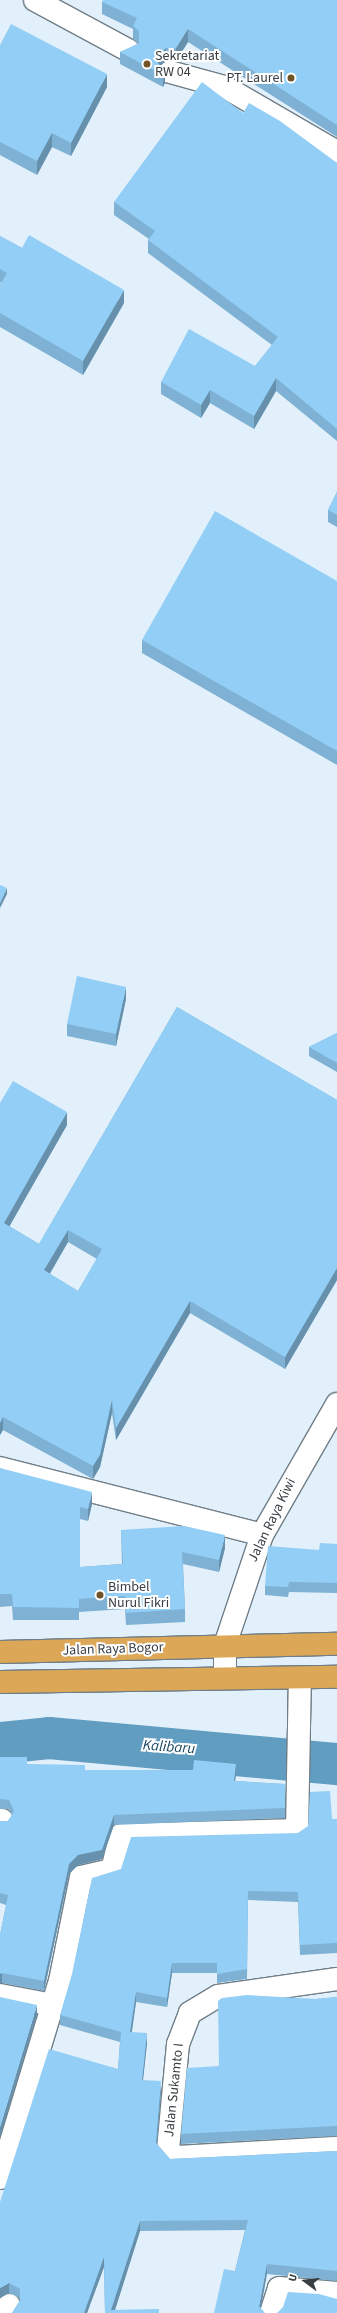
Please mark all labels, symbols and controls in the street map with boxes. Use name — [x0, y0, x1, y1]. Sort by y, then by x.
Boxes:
place label: Sekretariat RW 04 — [155, 48, 219, 80]
marker: Sekretariat RW 04 — [142, 59, 152, 69]
place label: PT. Laurel — [226, 70, 283, 86]
marker: PT. Laurel — [286, 73, 296, 83]
street label: Jalan Raya Kiwi — [245, 1475, 299, 1565]
place label: Bimbel Nurul Fikri — [108, 1579, 169, 1612]
marker: Bimbel Nurul Fikri — [95, 1590, 105, 1600]
street label: Jalan Raya Bogor — [62, 1639, 164, 1659]
water label: Kalibaru — [142, 1736, 196, 1758]
street label: Jalan Sukamto I — [161, 2042, 187, 2138]
north arrow — [285, 2261, 325, 2301]
text: U — [285, 2272, 301, 2283]

